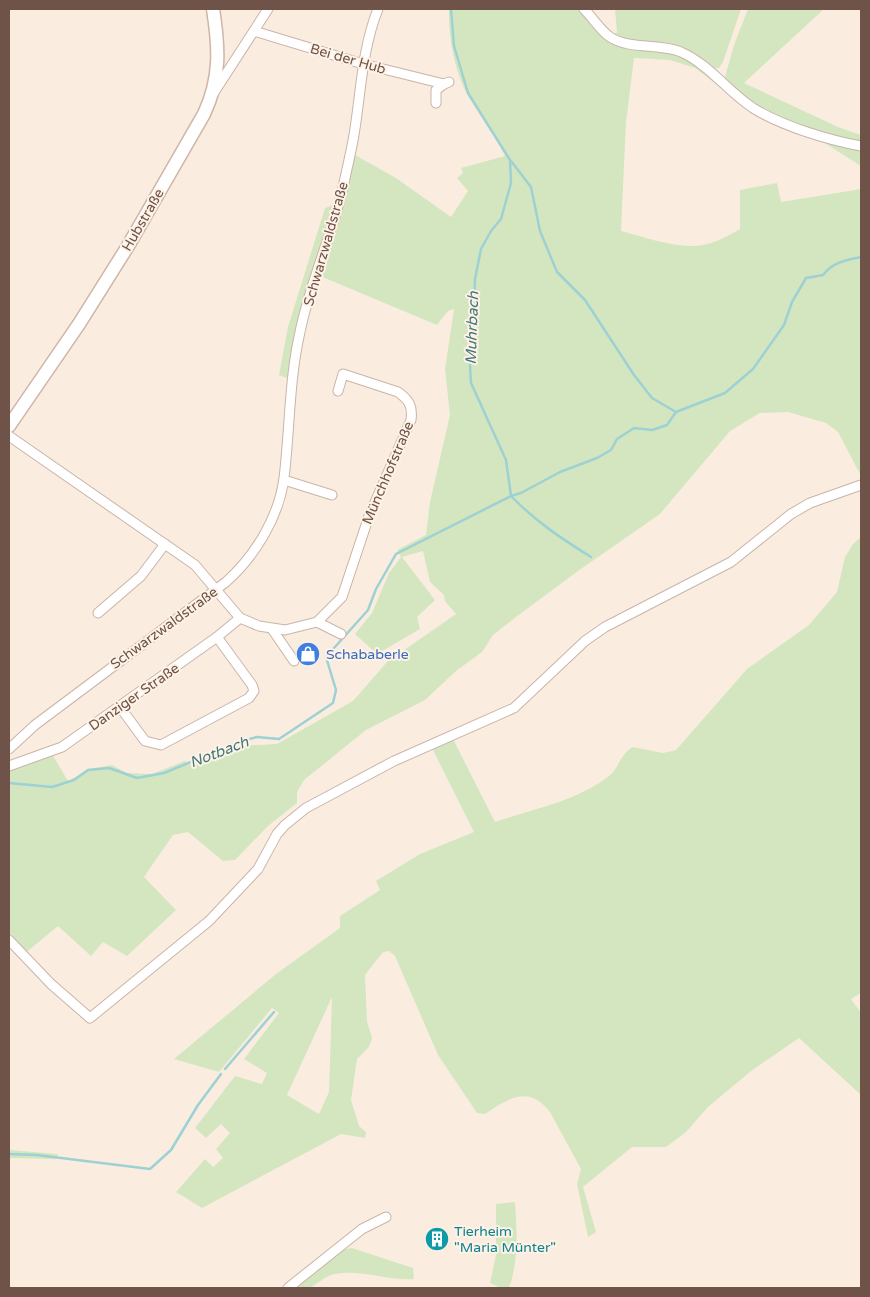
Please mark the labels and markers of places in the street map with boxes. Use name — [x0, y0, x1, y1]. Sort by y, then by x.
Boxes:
shop icon: Schababerle — [295, 641, 321, 667]
place label: Schababerle — [326, 646, 409, 663]
place label: Tierheim "Maria Münter" — [454, 1223, 556, 1256]
building icon: Tierheim "Maria Münter" — [424, 1226, 450, 1252]

